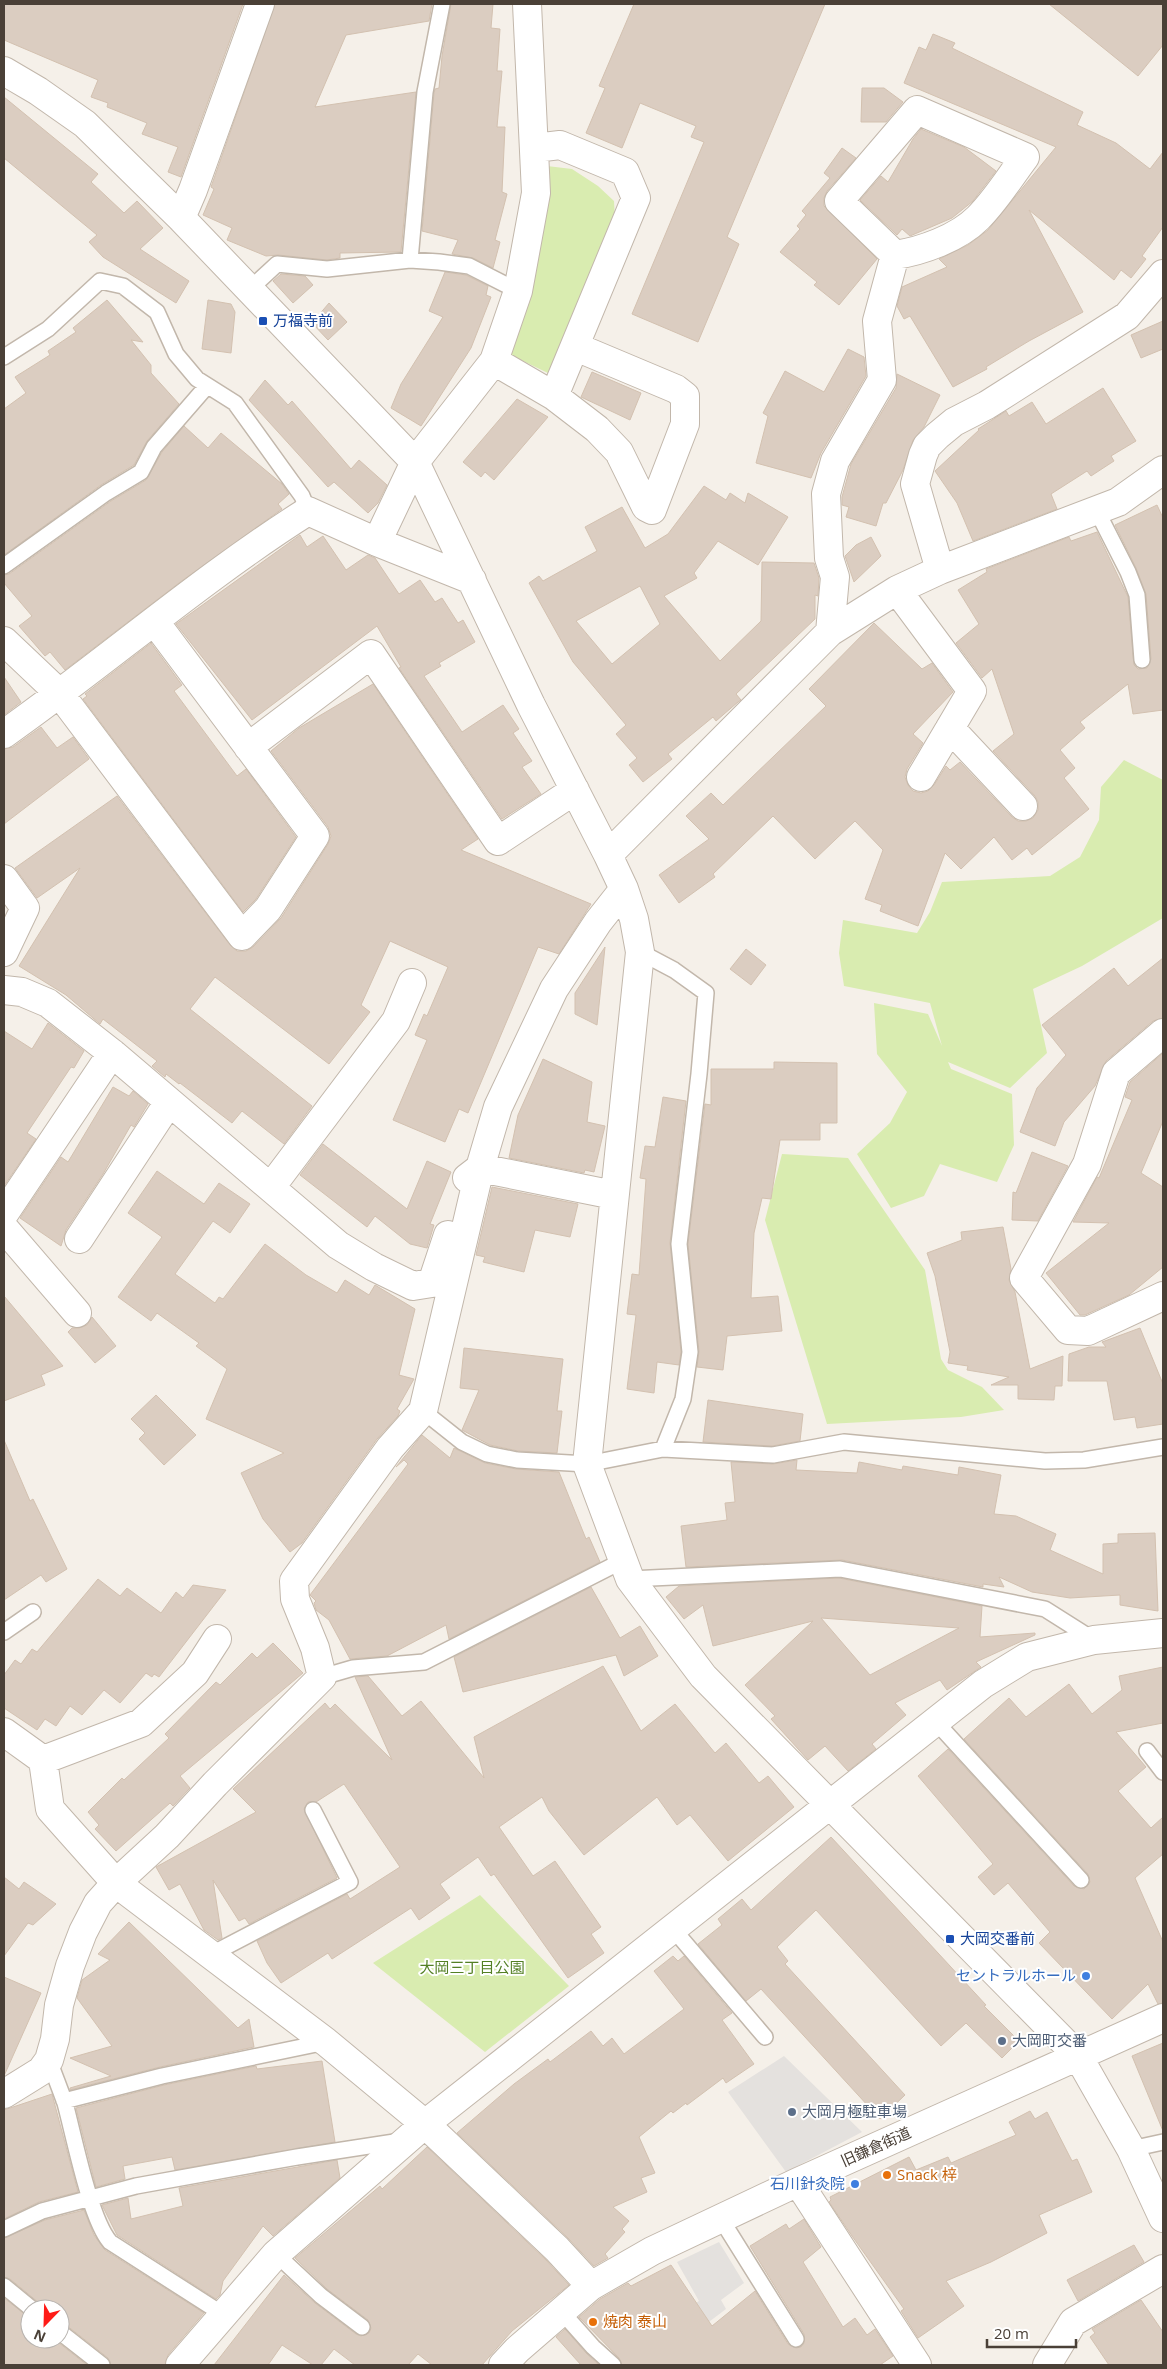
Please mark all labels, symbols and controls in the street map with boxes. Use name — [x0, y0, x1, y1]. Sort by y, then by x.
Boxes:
place label: 万福寺前 — [273, 310, 333, 330]
marker: 万福寺前 — [257, 315, 269, 327]
place label: 大岡交番前 — [960, 1928, 1035, 1948]
marker: 大岡交番前 — [944, 1933, 956, 1945]
park label: 大岡三丁目公園 — [419, 1957, 525, 1977]
place label: セントラルホール — [956, 1965, 1076, 1985]
marker: セントラルホール — [1080, 1970, 1092, 1982]
place label: 大岡町交番 — [1012, 2030, 1087, 2050]
marker: 大岡町交番 — [996, 2035, 1008, 2047]
place label: 大岡月極駐車場 — [802, 2101, 907, 2121]
marker: 大岡月極駐車場 — [786, 2106, 798, 2118]
street label: 旧鎌倉街道 — [837, 2122, 914, 2170]
place label: Snack 梓 — [897, 2164, 957, 2184]
marker: Snack 梓 — [881, 2169, 893, 2181]
place label: 石川針灸院 — [770, 2173, 845, 2193]
marker: 石川針灸院 — [849, 2178, 861, 2190]
north arrow — [20, 2299, 70, 2349]
place label: 焼肉 泰山 — [603, 2311, 667, 2331]
marker: 焼肉 泰山 — [587, 2316, 599, 2328]
scale bar — [987, 2316, 1076, 2348]
text: 20 m — [994, 2323, 1029, 2343]
text: N — [31, 2325, 49, 2347]

